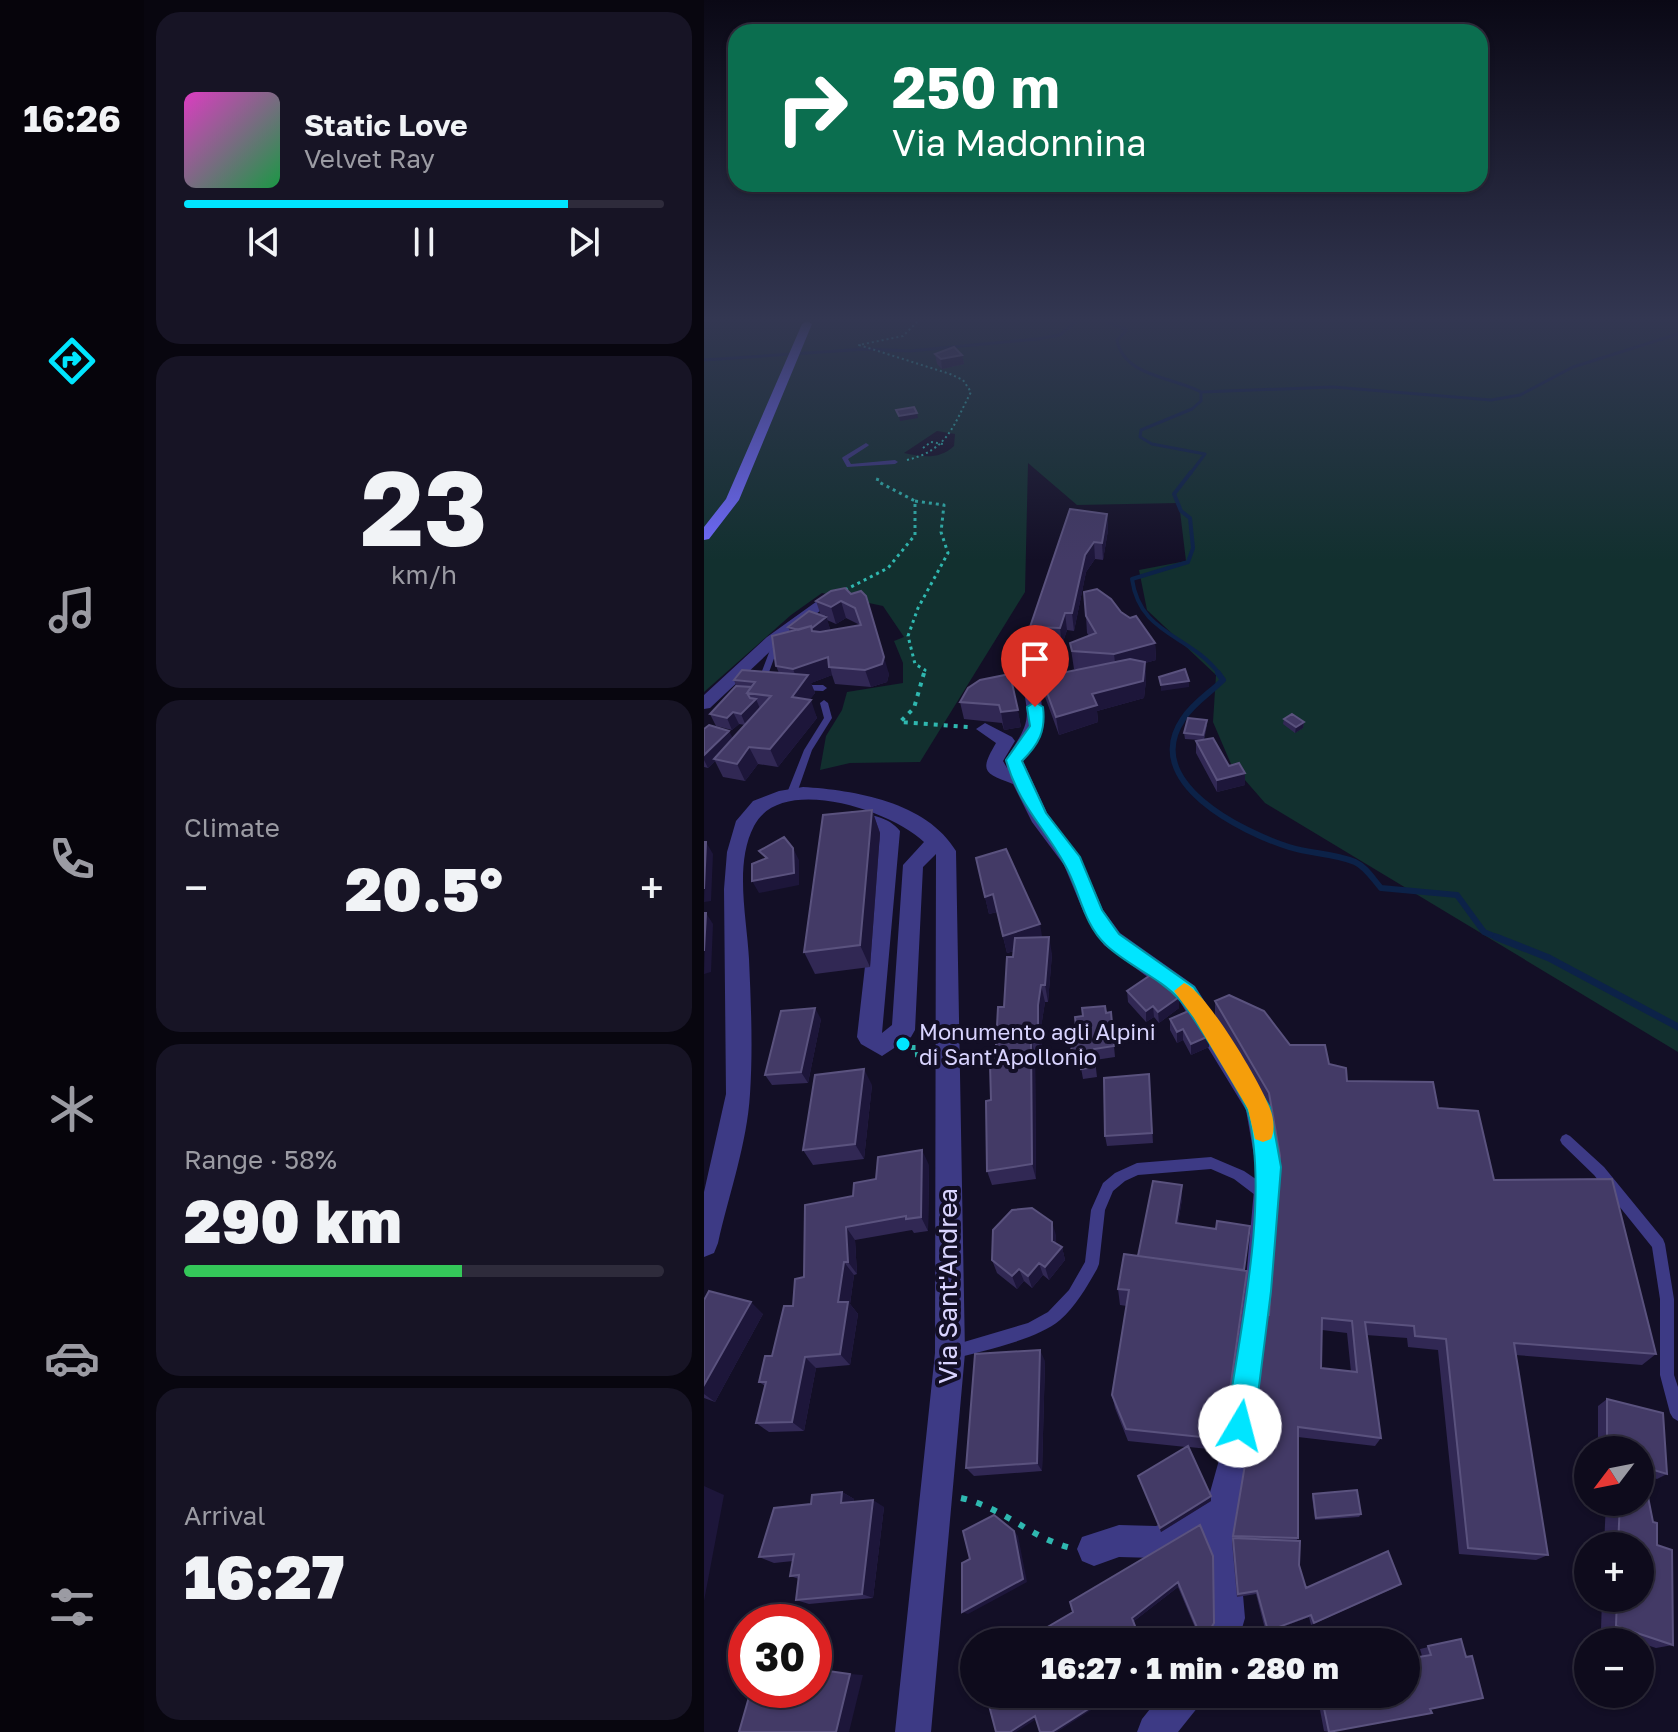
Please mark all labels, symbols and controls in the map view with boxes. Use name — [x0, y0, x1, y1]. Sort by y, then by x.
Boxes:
text: 250 m — [892, 53, 1060, 120]
icon: right — [760, 56, 864, 160]
text: 16:26 — [23, 97, 121, 140]
text: Static Love — [304, 107, 468, 143]
text: Via Madonnina — [892, 121, 1147, 164]
text: Velvet Ray — [304, 143, 435, 174]
icon: previous — [242, 220, 286, 264]
icon: pause — [402, 220, 446, 264]
icon: next — [562, 220, 606, 264]
icon: directions — [44, 333, 100, 389]
text: 23 — [361, 444, 487, 569]
text: km/h — [391, 559, 457, 590]
icon: music — [44, 582, 100, 638]
pin — [1001, 625, 1069, 707]
icon: arrive — [1013, 637, 1057, 681]
text: Climate — [184, 812, 280, 843]
icon: phone — [44, 831, 100, 887]
text: 20.5° — [345, 852, 503, 924]
text: − — [184, 861, 208, 914]
text: + — [640, 861, 664, 914]
place label: Monumento agli Alpini di Sant'Apollonio — [919, 1018, 1156, 1070]
marker: Monumento agli Alpini di Sant'Apollonio — [894, 1035, 912, 1053]
icon: climate — [44, 1081, 100, 1137]
text: Range · 58% — [184, 1144, 337, 1175]
text: 290 km — [184, 1184, 402, 1256]
street label: Via Sant'Andrea — [932, 1188, 963, 1384]
icon: car — [44, 1330, 100, 1386]
position arrow — [1198, 1384, 1282, 1468]
north arrow — [1574, 1436, 1654, 1516]
map controls — [1574, 1436, 1654, 1708]
text: Arrival — [184, 1500, 265, 1531]
button: + — [1574, 1532, 1654, 1612]
text: 16:27 — [184, 1540, 345, 1612]
icon: filters — [44, 1579, 100, 1635]
speed limit sign: 30 — [728, 1604, 832, 1708]
button: − — [1574, 1628, 1654, 1708]
text: 16:27 · 1 min · 280 m — [1041, 1650, 1339, 1686]

